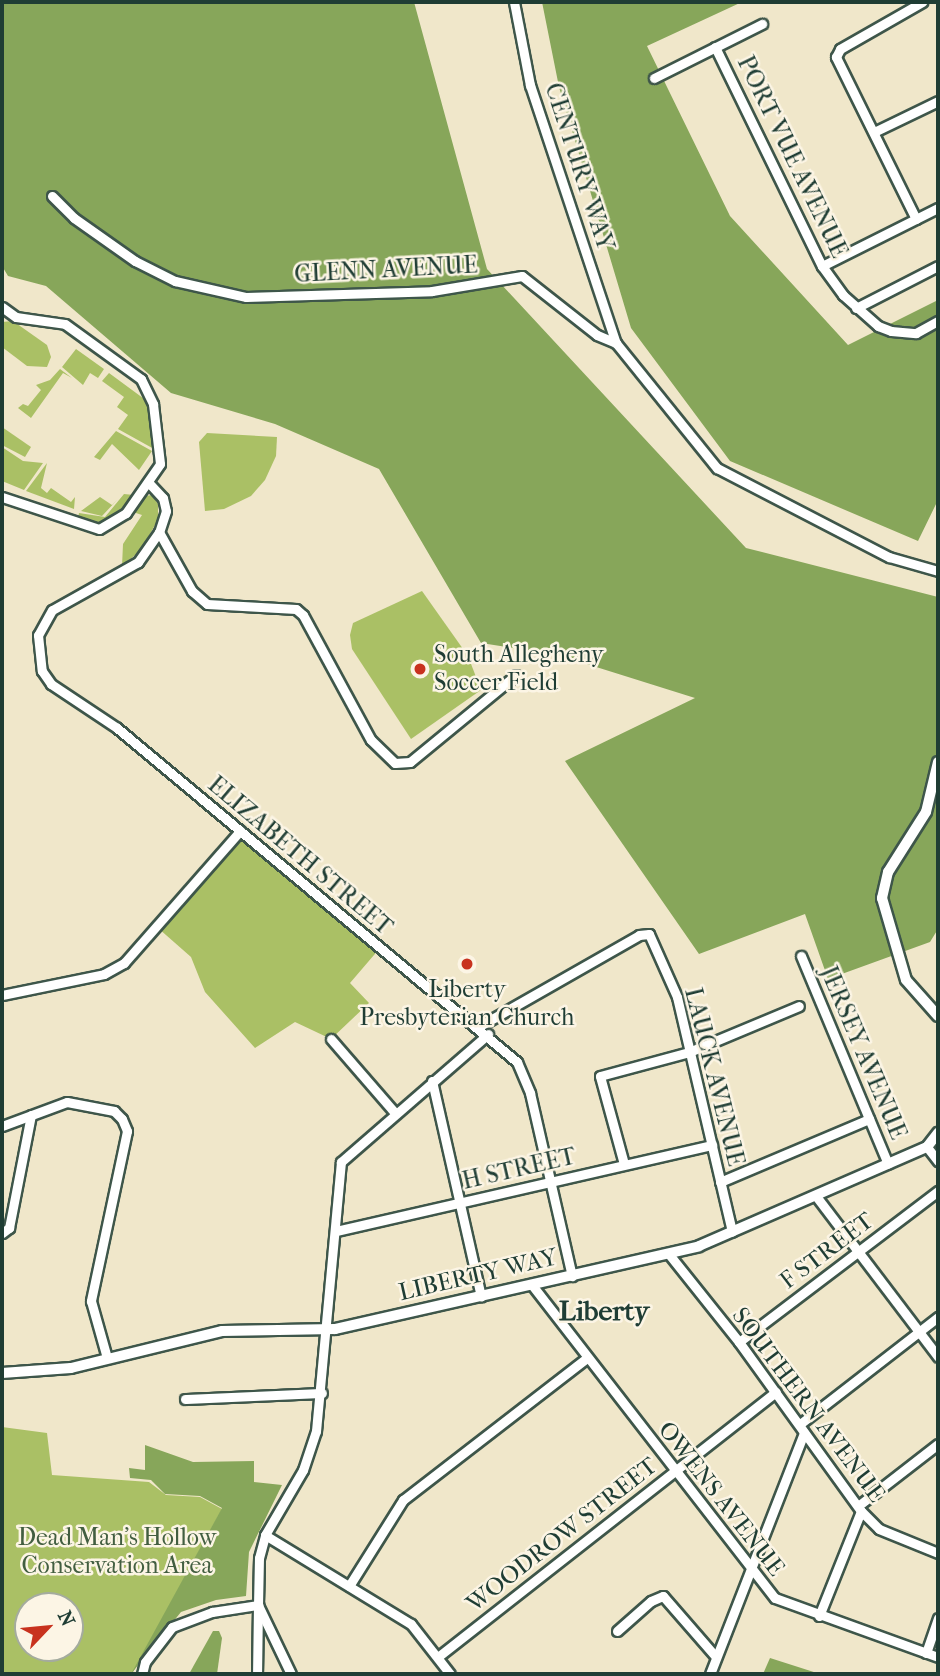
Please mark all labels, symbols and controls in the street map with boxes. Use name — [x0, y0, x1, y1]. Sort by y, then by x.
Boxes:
street label: PORT VUE AVENUE — [731, 51, 853, 263]
street label: CENTURY WAY — [538, 80, 620, 254]
street label: GLENN AVENUE — [294, 251, 478, 289]
place label: South Allegheny Soccer Field — [434, 641, 604, 697]
marker: South Allegheny Soccer Field — [412, 661, 428, 677]
street label: ELIZABETH STREET — [202, 770, 398, 942]
marker: Liberty Presbyterian Church — [459, 956, 475, 972]
street label: JERSEY AVENUE — [814, 962, 912, 1144]
place label: Liberty Presbyterian Church — [360, 976, 574, 1032]
street label: LAUCK AVENUE — [678, 985, 750, 1169]
street label: H STREET — [459, 1142, 579, 1196]
street label: F STREET — [775, 1207, 879, 1295]
street label: LIBERTY WAY — [396, 1243, 560, 1307]
district label: Liberty — [559, 1294, 649, 1328]
street label: SOUTHERN AVENUE — [725, 1302, 891, 1508]
street label: OWENS AVENUE — [652, 1416, 790, 1582]
street label: WOODROW STREET — [461, 1452, 663, 1618]
park label: Dead Man's Hollow Conservation Area — [18, 1524, 216, 1580]
north arrow — [14, 1592, 84, 1662]
text: N — [53, 1607, 79, 1630]

